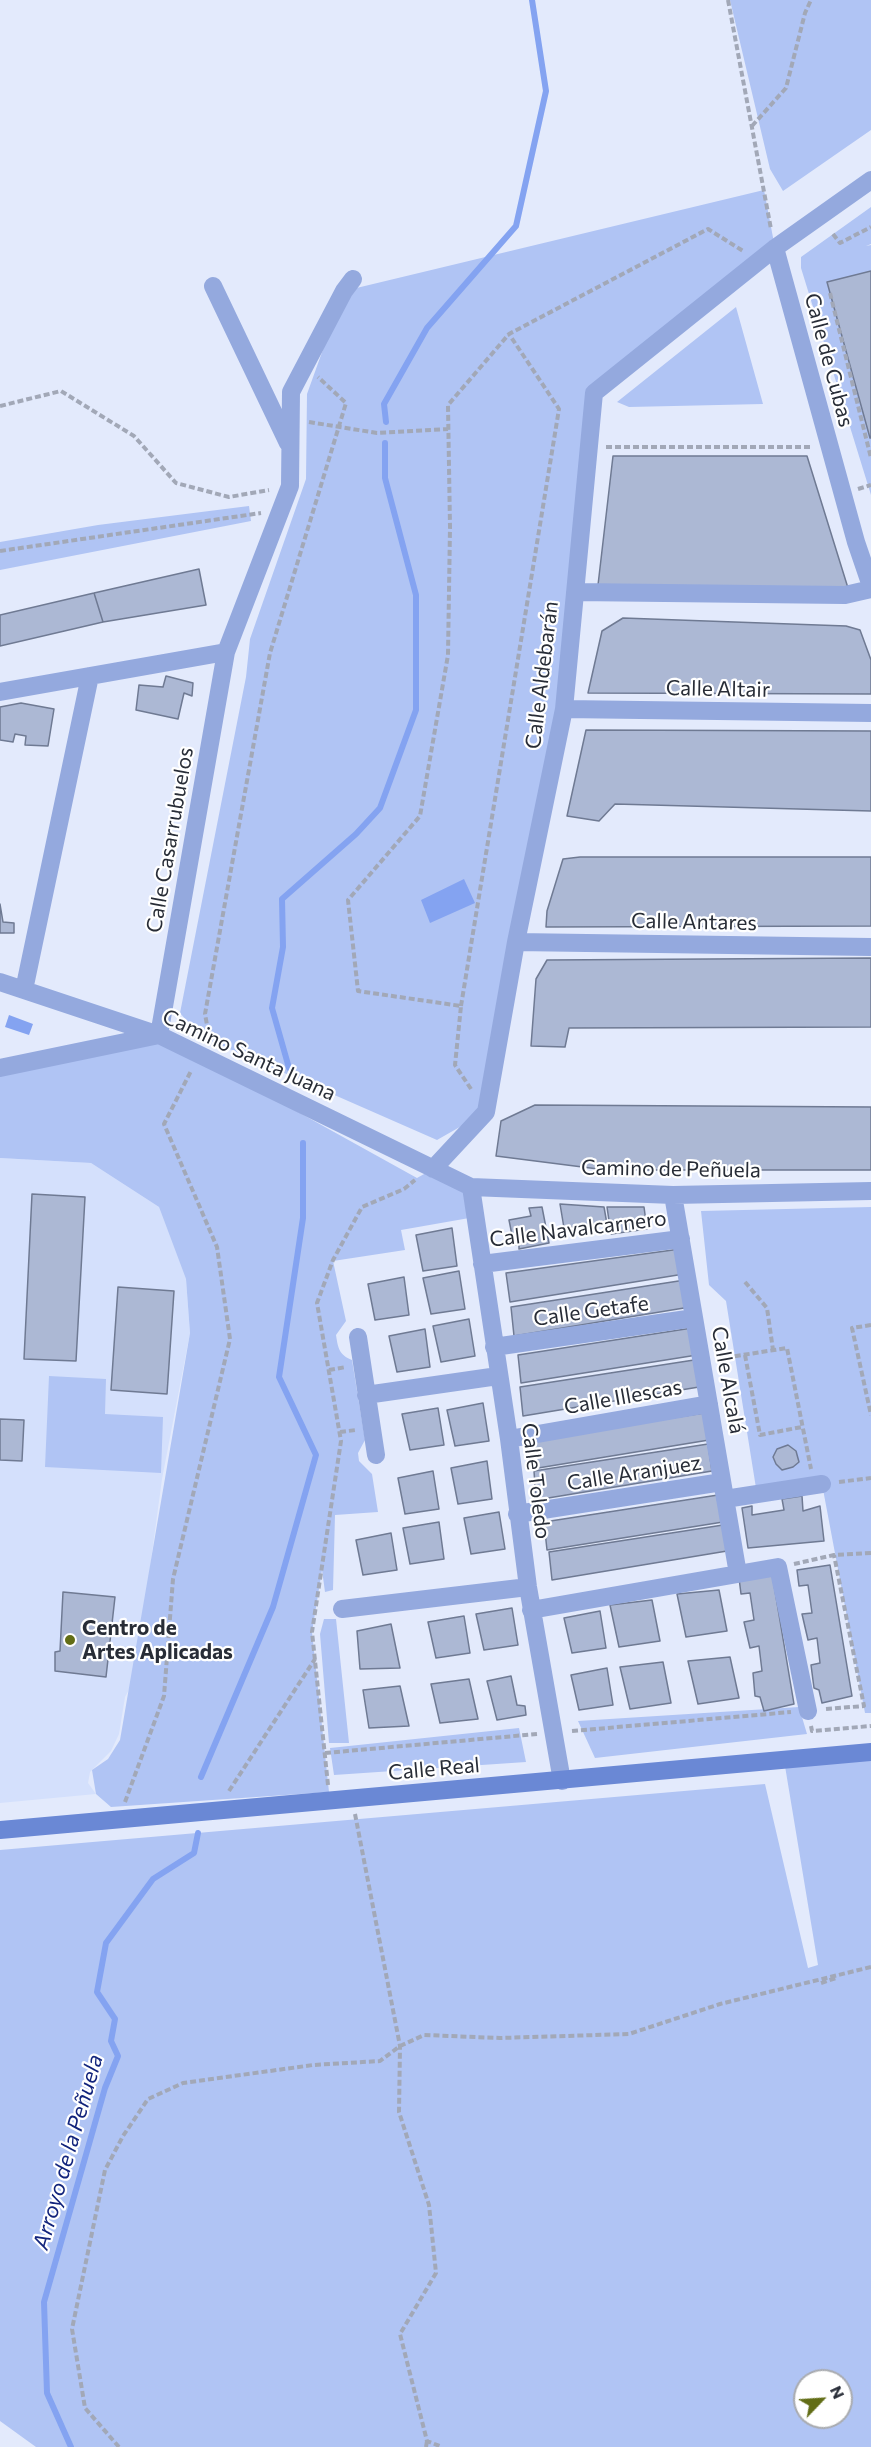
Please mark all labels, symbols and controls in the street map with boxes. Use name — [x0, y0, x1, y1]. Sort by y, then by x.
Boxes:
street label: Calle de Cubas — [799, 290, 859, 430]
street label: Calle Aldebarán — [520, 600, 564, 750]
street label: Calle Altair — [666, 675, 770, 703]
street label: Calle Casarrubuelos — [141, 745, 199, 935]
street label: Calle Antares — [631, 908, 757, 936]
street label: Camino Santa Juana — [158, 1004, 340, 1106]
street label: Camino de Peñuela — [581, 1155, 761, 1183]
street label: Calle Navalcarnero — [488, 1206, 668, 1252]
street label: Calle Getafe — [532, 1290, 650, 1332]
street label: Calle Alcalá — [706, 1324, 750, 1436]
street label: Calle Illescas — [562, 1374, 684, 1420]
street label: Calle Toledo — [516, 1422, 556, 1540]
street label: Calle Aranjuez — [565, 1450, 703, 1496]
place label: Centro de Artes Aplicadas — [82, 1615, 233, 1665]
marker: Centro de Artes Aplicadas — [63, 1633, 77, 1647]
street label: Calle Real — [387, 1752, 481, 1786]
water label: Arroyo de la Peñuela — [28, 2051, 108, 2253]
north arrow — [793, 2369, 853, 2429]
text: N — [827, 2383, 849, 2401]

